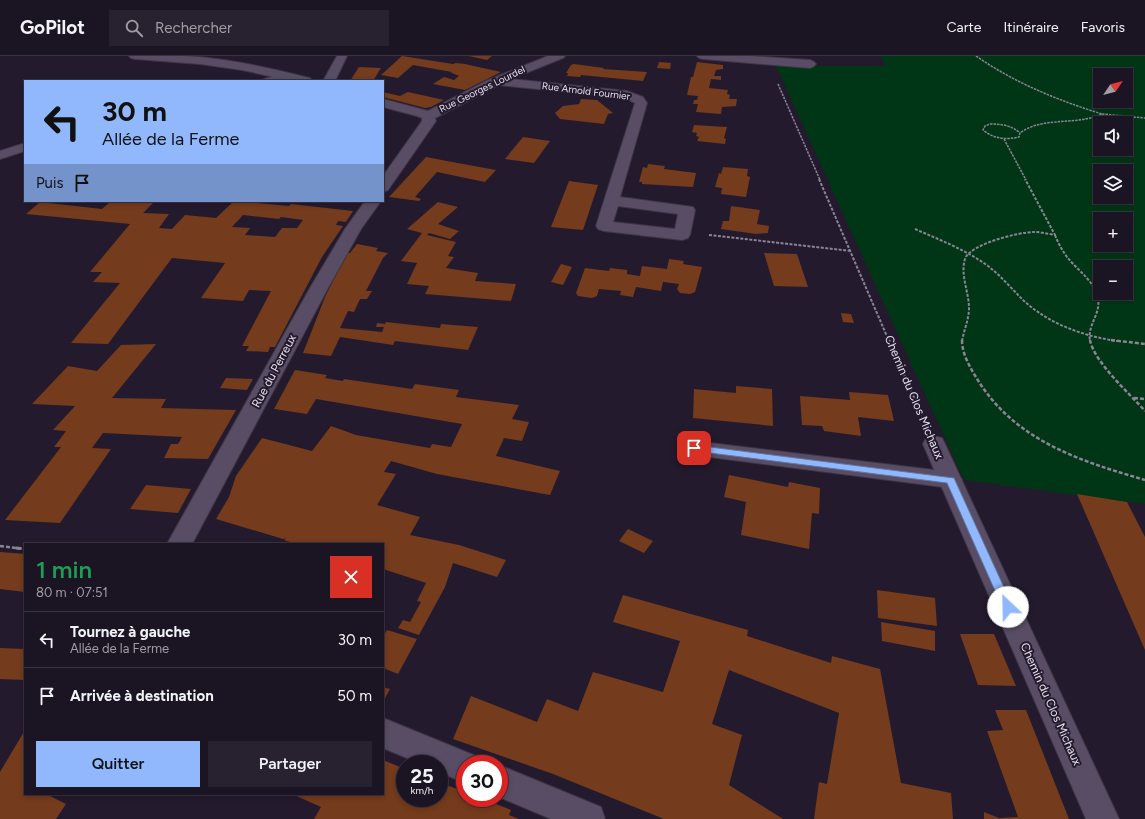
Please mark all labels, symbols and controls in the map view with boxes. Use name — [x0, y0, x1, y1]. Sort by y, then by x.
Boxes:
search box — [109, 10, 389, 46]
text: GoPilot — [20, 16, 85, 39]
icon: search — [123, 17, 145, 39]
text: Rechercher — [155, 19, 232, 37]
text: Carte — [947, 19, 981, 36]
text: Itinéraire — [1003, 19, 1059, 36]
text: Favoris — [1081, 19, 1125, 36]
street label: Rue Georges Lourdel — [437, 63, 527, 115]
north arrow — [1093, 68, 1133, 108]
map controls — [1093, 68, 1133, 300]
street label: Rue Arnold Fournier — [541, 79, 631, 103]
text: 30 m — [102, 94, 167, 128]
icon: left — [36, 96, 88, 148]
button: sound — [1093, 116, 1133, 156]
text: Allée de la Ferme — [102, 128, 239, 150]
button: layers — [1093, 164, 1133, 204]
icon: arrive — [71, 172, 93, 194]
text: Puis — [36, 174, 63, 192]
button: + — [1093, 212, 1133, 252]
button: − — [1093, 260, 1133, 300]
street label: Rue du Perreux — [249, 332, 299, 410]
street label: Chemin du Clos Michaux — [882, 333, 946, 461]
pin — [677, 431, 711, 465]
icon: arrive — [683, 437, 705, 459]
text: 1 min — [36, 555, 92, 584]
button: close — [330, 556, 372, 598]
text: 80 m · 07:51 — [36, 585, 108, 600]
position arrow — [987, 586, 1029, 628]
text: Tournez à gauche — [70, 623, 190, 641]
icon: left — [36, 629, 58, 651]
text: 30 m — [338, 631, 372, 649]
text: Allée de la Ferme — [70, 641, 169, 656]
street label: Chemin du Clos Michaux — [1018, 641, 1085, 768]
icon: arrive — [36, 685, 58, 707]
text: Arrivée à destination — [70, 687, 214, 705]
text: 50 m — [337, 687, 372, 705]
button: Quitter — [36, 741, 200, 787]
button: Partager — [208, 741, 372, 787]
speed limit sign: 30 — [456, 755, 508, 807]
text: 25 — [410, 764, 434, 788]
text: km/h — [411, 784, 433, 797]

